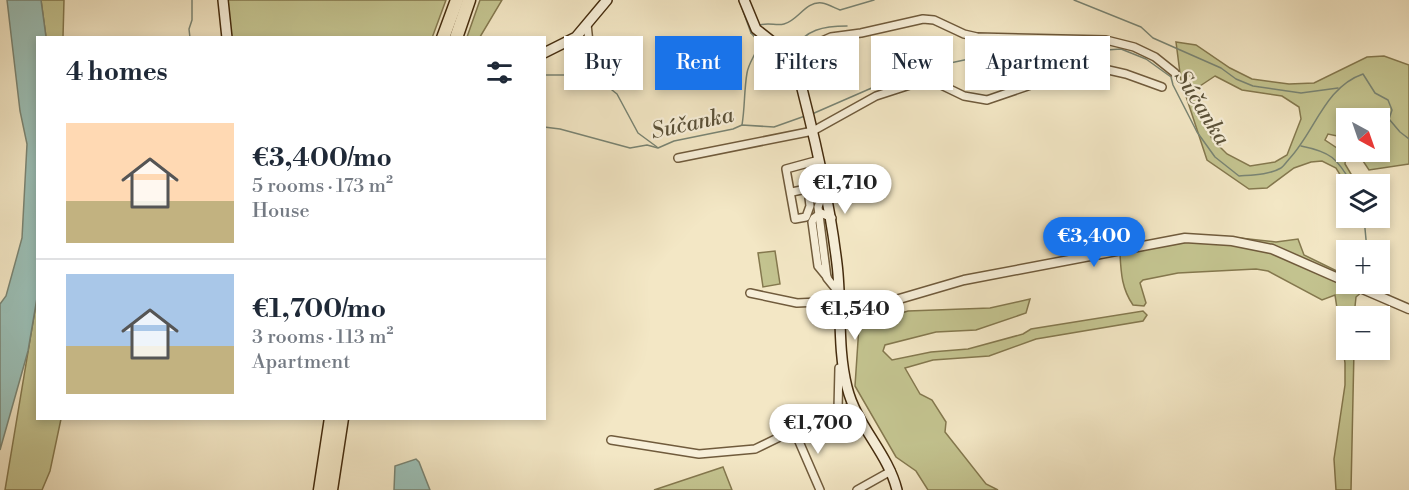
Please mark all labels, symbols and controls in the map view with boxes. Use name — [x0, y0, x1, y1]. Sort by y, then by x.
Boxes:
chip: Buy — [564, 36, 643, 90]
chip: Rent — [655, 36, 742, 90]
chip: Filters — [754, 36, 859, 90]
chip: New — [871, 36, 953, 90]
chip: Apartment — [965, 36, 1110, 90]
text: 4 homes — [66, 56, 168, 88]
icon: filters — [483, 56, 516, 89]
water label: Súčanka — [1168, 65, 1236, 151]
water label: Súčanka — [649, 101, 737, 145]
north arrow — [1336, 108, 1390, 162]
map controls — [1336, 108, 1390, 360]
text: €3,400/mo — [252, 142, 392, 174]
icon: home — [114, 147, 186, 219]
pin: €1,710 — [796, 164, 894, 215]
text: €1,710 — [813, 171, 877, 196]
text: 5 rooms · 173 m² — [252, 174, 393, 199]
button: layers — [1336, 174, 1390, 228]
text: House — [252, 199, 310, 224]
pin: €3,400 — [1045, 217, 1143, 268]
text: €3,400 — [1057, 224, 1131, 249]
button: + — [1336, 240, 1390, 294]
pin: €1,540 — [806, 290, 904, 341]
text: €1,700/mo — [252, 293, 386, 325]
text: €1,540 — [820, 297, 890, 322]
icon: home — [114, 298, 186, 370]
button: − — [1336, 306, 1390, 360]
text: 3 rooms · 113 m² — [252, 325, 393, 350]
text: Apartment — [252, 350, 350, 375]
pin: €1,700 — [769, 404, 867, 455]
text: €1,700 — [783, 411, 853, 436]

